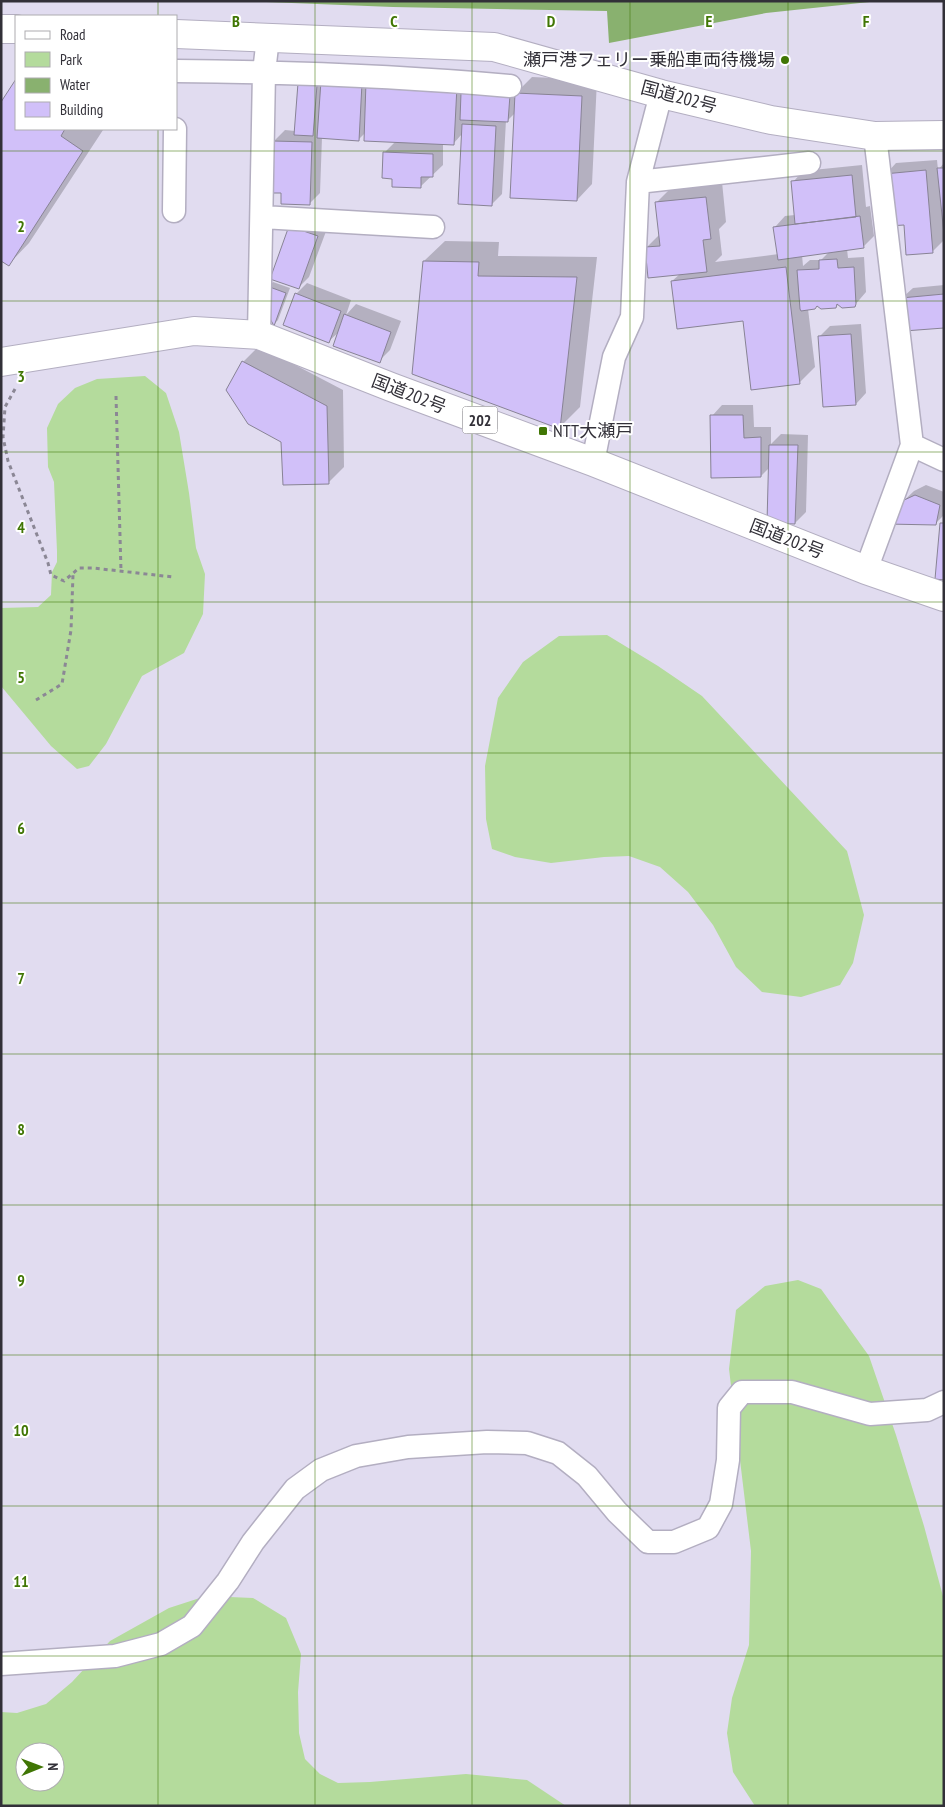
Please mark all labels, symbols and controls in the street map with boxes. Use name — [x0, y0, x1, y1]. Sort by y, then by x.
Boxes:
text: B — [232, 11, 240, 31]
text: C — [390, 11, 398, 31]
text: D — [547, 11, 556, 31]
text: E — [706, 11, 713, 31]
text: F — [863, 11, 870, 31]
legend — [15, 15, 178, 130]
text: Road — [60, 25, 86, 44]
place label: 瀬戸港フェリー乗船車両待機場 — [523, 48, 775, 71]
text: Park — [60, 50, 82, 69]
marker: 瀬戸港フェリー乗船車両待機場 — [779, 54, 791, 66]
text: Water — [60, 75, 91, 94]
street label: 国道202号 — [638, 75, 720, 118]
text: Building — [60, 100, 103, 119]
text: 2 — [17, 216, 25, 236]
text: 3 — [17, 366, 25, 386]
street label: 国道202号 — [369, 369, 450, 418]
road number: 202 — [462, 406, 498, 434]
place label: NTT大瀬戸 — [553, 419, 633, 442]
marker: NTT大瀬戸 — [537, 425, 549, 437]
street label: 国道202号 — [747, 514, 828, 563]
text: 4 — [17, 517, 25, 537]
text: 5 — [17, 667, 25, 687]
text: 6 — [17, 818, 25, 838]
text: 7 — [17, 968, 25, 988]
text: 8 — [17, 1119, 25, 1139]
text: 9 — [17, 1270, 25, 1290]
text: 10 — [13, 1420, 29, 1440]
text: 11 — [13, 1571, 29, 1591]
north arrow — [15, 1742, 65, 1792]
text: N — [44, 1763, 62, 1771]

